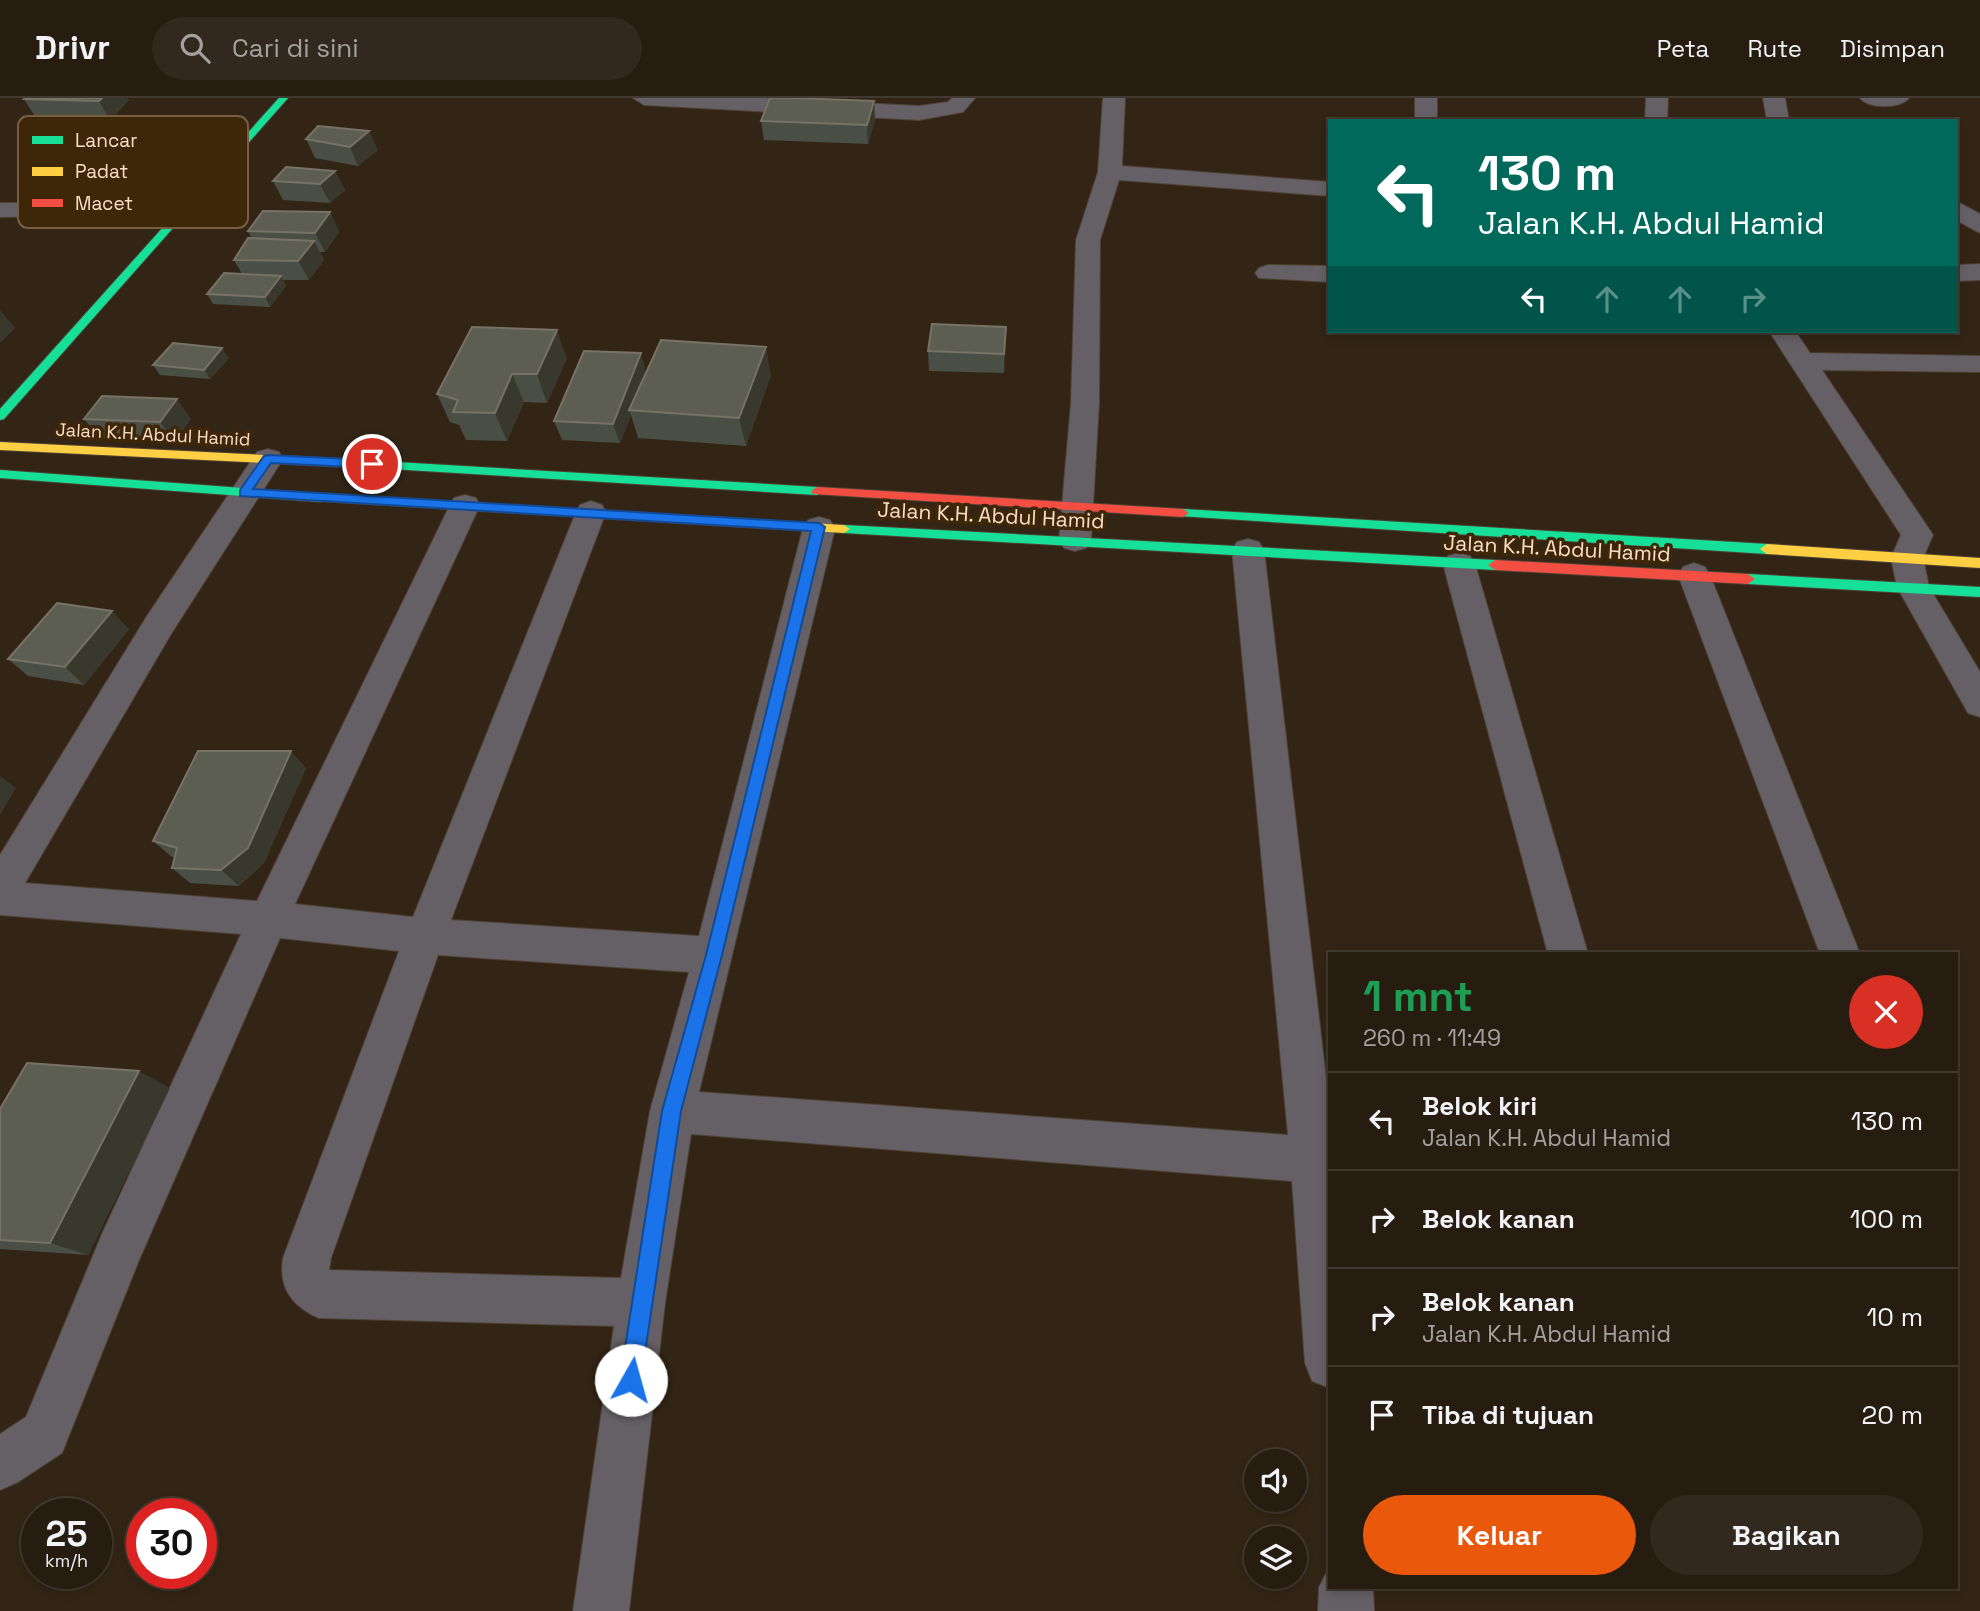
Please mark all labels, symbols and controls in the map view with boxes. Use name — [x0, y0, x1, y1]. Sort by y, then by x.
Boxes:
search box — [152, 17, 642, 80]
text: Drivr — [35, 27, 110, 69]
icon: search — [176, 29, 214, 67]
text: Cari di sini — [232, 31, 359, 65]
text: Peta — [1657, 33, 1709, 64]
text: Rute — [1747, 33, 1802, 64]
text: Disimpan — [1840, 33, 1945, 64]
legend — [18, 116, 248, 228]
text: Lancar — [75, 128, 137, 153]
text: 130 m — [1478, 142, 1616, 204]
icon: left — [1363, 147, 1454, 238]
text: Padat — [75, 159, 128, 184]
text: Macet — [75, 191, 133, 216]
text: Jalan K.H. Abdul Hamid — [1478, 203, 1825, 243]
icon: left — [1515, 280, 1553, 318]
icon: ahead — [1588, 280, 1626, 318]
icon: ahead — [1661, 280, 1699, 318]
icon: right — [1734, 280, 1772, 318]
street label: Jalan K.H. Abdul Hamid — [55, 417, 251, 451]
pin — [342, 434, 402, 494]
icon: arrive — [353, 445, 391, 483]
street label: Jalan K.H. Abdul Hamid — [877, 496, 1105, 534]
street label: Jalan K.H. Abdul Hamid — [1443, 529, 1671, 567]
text: 1 mnt — [1363, 970, 1473, 1023]
button: close — [1849, 975, 1923, 1049]
text: 260 m · 11:49 — [1363, 1023, 1501, 1053]
text: Belok kiri — [1422, 1089, 1537, 1123]
icon: left — [1363, 1102, 1401, 1140]
text: 130 m — [1851, 1104, 1923, 1138]
text: Jalan K.H. Abdul Hamid — [1422, 1123, 1671, 1153]
icon: right — [1363, 1200, 1401, 1238]
text: Belok kanan — [1422, 1202, 1575, 1236]
text: 100 m — [1850, 1202, 1923, 1236]
text: Belok kanan — [1422, 1285, 1575, 1319]
icon: right — [1363, 1298, 1401, 1336]
text: 10 m — [1866, 1300, 1923, 1334]
text: Jalan K.H. Abdul Hamid — [1422, 1319, 1671, 1349]
position arrow — [594, 1343, 668, 1417]
icon: arrive — [1363, 1396, 1401, 1434]
text: Tiba di tujuan — [1422, 1398, 1594, 1432]
text: 20 m — [1862, 1398, 1923, 1432]
map controls — [1244, 1449, 1307, 1589]
button: sound — [1244, 1449, 1307, 1512]
button: Keluar — [1363, 1495, 1636, 1575]
button: Bagikan — [1650, 1495, 1923, 1575]
speed limit sign: 30 — [126, 1498, 217, 1589]
text: 25 — [46, 1512, 87, 1556]
button: layers — [1244, 1526, 1307, 1589]
text: km/h — [45, 1549, 88, 1572]

